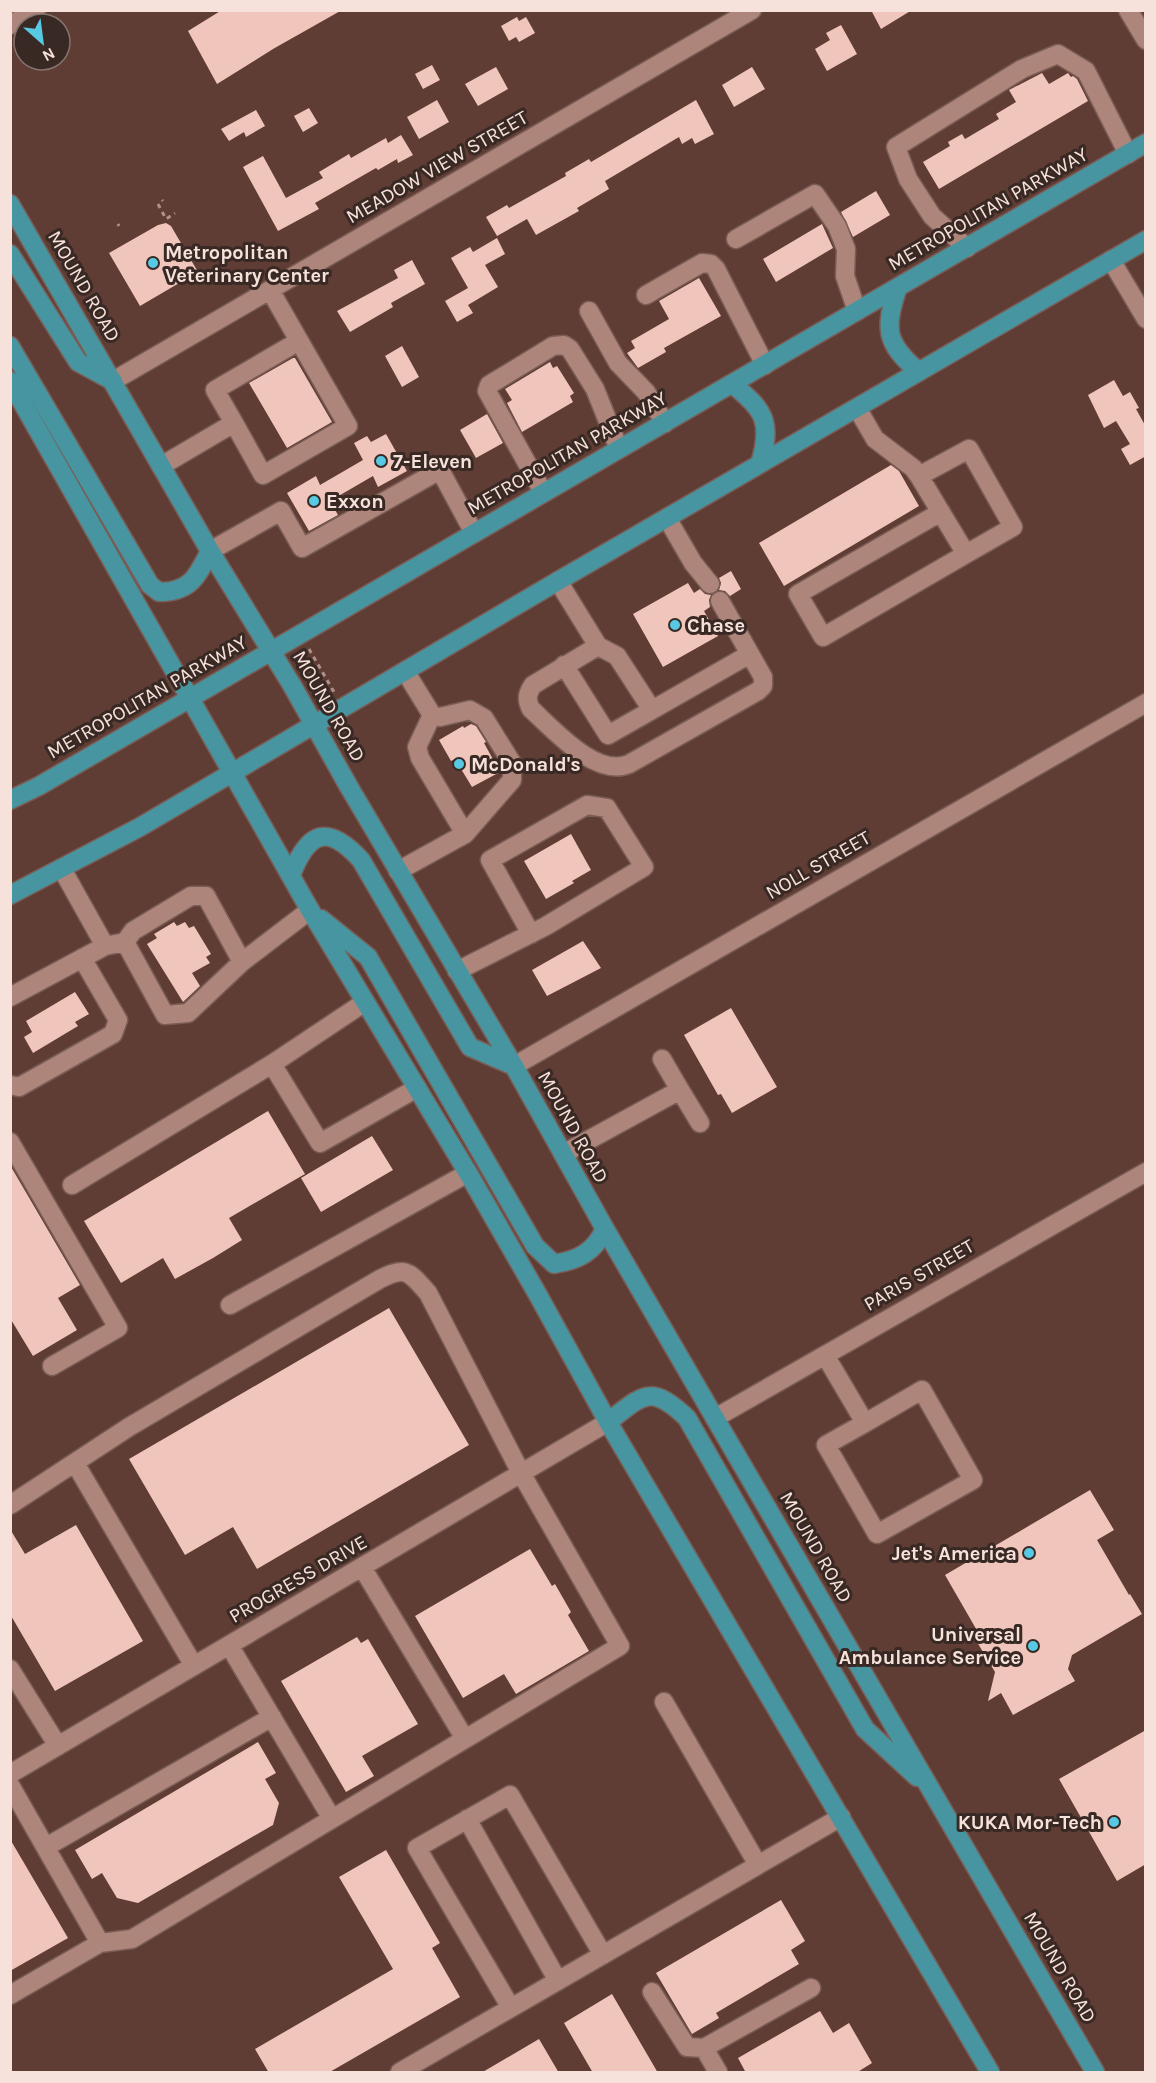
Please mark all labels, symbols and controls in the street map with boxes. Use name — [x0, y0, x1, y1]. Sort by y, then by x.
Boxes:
north arrow — [12, 12, 72, 72]
text: N — [39, 44, 58, 66]
street label: MEADOW VIEW STREET — [342, 106, 532, 228]
street label: METROPOLITAN PARKWAY — [884, 142, 1092, 276]
street label: MOUND ROAD — [43, 226, 125, 346]
place label: Metropolitan Veterinary Center — [165, 241, 329, 287]
marker: Metropolitan Veterinary Center — [146, 256, 160, 270]
street label: METROPOLITAN PARKWAY — [463, 386, 671, 520]
place label: 7-Eleven — [393, 450, 472, 473]
marker: 7-Eleven — [374, 454, 388, 468]
place label: Exxon — [326, 490, 384, 513]
marker: Exxon — [307, 494, 321, 508]
place label: Chase — [687, 614, 745, 637]
marker: Chase — [668, 618, 682, 632]
street label: METROPOLITAN PARKWAY — [43, 630, 251, 764]
street label: MOUND ROAD — [288, 646, 370, 766]
place label: McDonald's — [471, 753, 581, 776]
marker: McDonald's — [452, 757, 466, 771]
street label: NOLL STREET — [762, 826, 874, 904]
street label: MOUND ROAD — [533, 1067, 613, 1187]
street label: PARIS STREET — [860, 1234, 978, 1316]
street label: MOUND ROAD — [775, 1487, 857, 1607]
street label: PROGRESS DRIVE — [225, 1530, 371, 1628]
place label: Jet's America — [892, 1542, 1017, 1565]
marker: Jet's America — [1022, 1546, 1036, 1560]
place label: Universal Ambulance Service — [839, 1623, 1021, 1669]
marker: Universal Ambulance Service — [1026, 1639, 1040, 1653]
place label: KUKA Mor-Tech — [958, 1811, 1102, 1834]
marker: KUKA Mor-Tech — [1107, 1815, 1121, 1829]
street label: MOUND ROAD — [1019, 1907, 1101, 2027]

